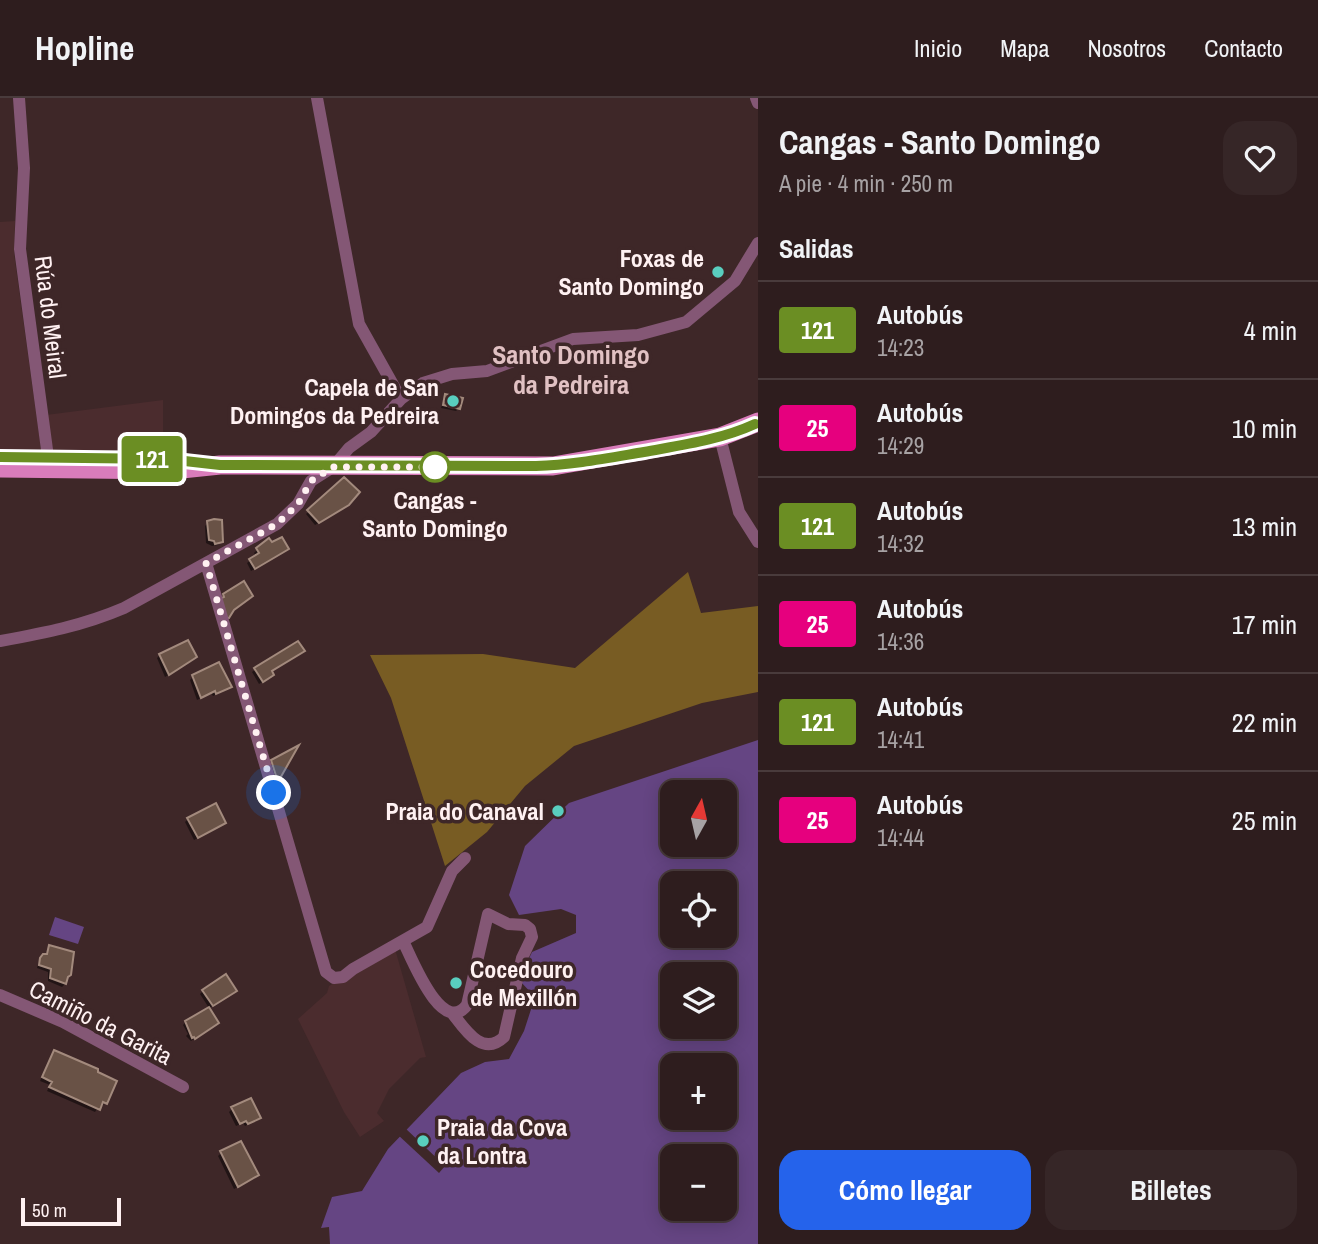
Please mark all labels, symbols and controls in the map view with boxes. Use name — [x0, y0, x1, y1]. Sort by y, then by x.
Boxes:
text: Hopline — [35, 26, 134, 70]
text: Inicio — [914, 32, 962, 64]
text: Mapa — [1000, 32, 1049, 64]
text: Nosotros — [1087, 32, 1166, 64]
text: Contacto — [1204, 32, 1283, 64]
text: Cangas - Santo Domingo — [779, 120, 1101, 164]
button: heart — [1223, 121, 1297, 195]
text: A pie · 4 min · 250 m — [779, 168, 953, 199]
text: Salidas — [779, 231, 854, 266]
place label: Foxas de Santo Domingo — [559, 242, 704, 302]
street label: Rúa do Meiral — [28, 254, 74, 380]
marker: Foxas de Santo Domingo — [710, 264, 726, 280]
text: Autobús — [877, 297, 963, 332]
text: 4 min — [1244, 313, 1297, 348]
text: 121 — [801, 314, 834, 346]
text: 14:23 — [877, 332, 924, 363]
district label: Santo Domingo da Pedreira — [492, 337, 650, 402]
place label: Capela de San Domingos da Pedreira — [230, 371, 439, 431]
marker: Capela de San Domingos da Pedreira — [445, 393, 461, 409]
text: Autobús — [877, 395, 963, 430]
text: 10 min — [1232, 411, 1297, 446]
text: 25 — [807, 412, 828, 444]
text: 14:29 — [877, 430, 924, 461]
line badge: 121 — [112, 436, 192, 482]
text: 121 — [136, 443, 168, 475]
marker: Cangas - Santo Domingo — [420, 452, 450, 482]
place label: Cangas - Santo Domingo — [362, 484, 508, 544]
text: Autobús — [877, 493, 963, 528]
text: 13 min — [1232, 509, 1297, 544]
text: 121 — [801, 510, 834, 542]
text: 14:32 — [877, 528, 924, 559]
text: Autobús — [877, 591, 963, 626]
text: 17 min — [1232, 607, 1297, 642]
text: 25 — [807, 608, 828, 640]
text: 14:36 — [877, 626, 924, 657]
text: Autobús — [877, 689, 963, 724]
text: 22 min — [1232, 705, 1297, 740]
text: 121 — [801, 706, 834, 738]
text: 14:41 — [877, 724, 924, 755]
your location — [256, 775, 291, 810]
north arrow — [660, 780, 737, 858]
map controls — [660, 780, 737, 1221]
text: Autobús — [877, 787, 963, 822]
place label: Praia do Canaval — [385, 795, 544, 827]
marker: Praia do Canaval — [550, 803, 566, 819]
text: 25 min — [1232, 803, 1297, 838]
text: 25 — [807, 804, 828, 836]
text: 14:44 — [877, 822, 924, 853]
button: locate — [660, 871, 737, 948]
place label: Cocedouro de Mexillón — [470, 953, 577, 1013]
button: layers — [660, 962, 737, 1039]
street label: Camiño da Garita — [24, 972, 178, 1072]
marker: Cocedouro de Mexillón — [448, 975, 464, 991]
button: + — [660, 1053, 737, 1130]
place label: Praia da Cova da Lontra — [437, 1111, 567, 1171]
marker: Praia da Cova da Lontra — [415, 1133, 431, 1149]
button: − — [660, 1144, 737, 1221]
button: Cómo llegar — [779, 1150, 1031, 1230]
button: Billetes — [1045, 1150, 1297, 1230]
scale bar — [21, 1195, 121, 1227]
text: 50 m — [32, 1197, 67, 1223]

